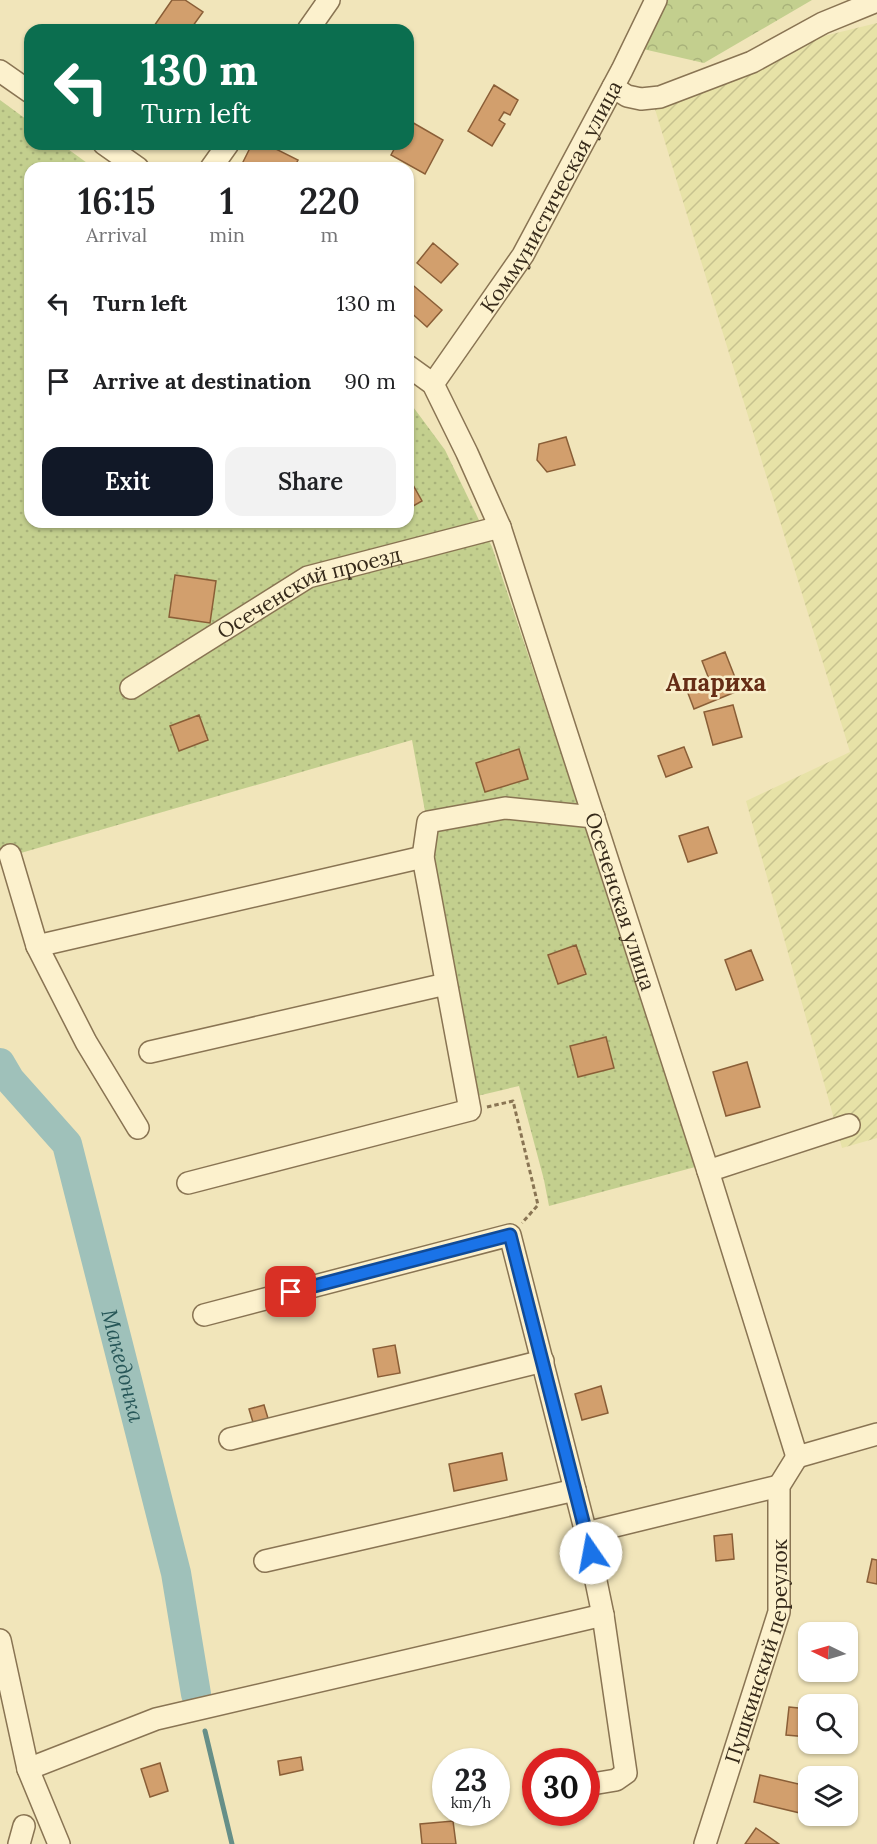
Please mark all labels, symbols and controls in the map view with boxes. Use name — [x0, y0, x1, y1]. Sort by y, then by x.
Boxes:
text: 130 m — [141, 43, 258, 97]
icon: left — [42, 48, 120, 126]
street label: Коммунистическая улица — [474, 75, 628, 318]
text: Turn left — [141, 96, 251, 130]
text: 16:15 — [78, 178, 155, 224]
text: 1 — [220, 178, 234, 224]
text: 220 — [299, 178, 360, 224]
text: Arrival — [86, 222, 147, 247]
text: min — [209, 222, 245, 247]
text: m — [321, 222, 338, 247]
icon: left — [42, 287, 75, 320]
text: Turn left — [93, 289, 187, 317]
text: 130 m — [337, 289, 396, 317]
icon: arrive — [42, 365, 75, 398]
text: Arrive at destination — [93, 367, 311, 395]
text: 90 m — [344, 367, 396, 395]
button: Exit — [42, 447, 213, 516]
button: Share — [225, 447, 396, 516]
street label: Осеченский проезд — [212, 540, 404, 644]
district label: Апариха — [666, 667, 767, 698]
street label: Осеченская улица — [579, 809, 662, 994]
pin — [265, 1266, 316, 1317]
icon: arrive — [274, 1275, 307, 1308]
water label: Македонка — [95, 1306, 151, 1426]
position arrow — [559, 1521, 623, 1585]
street label: Пушкинский переулок — [718, 1538, 793, 1767]
north arrow — [798, 1622, 858, 1682]
map controls — [798, 1622, 858, 1826]
button: search — [798, 1694, 858, 1754]
speed limit sign: 30 — [522, 1748, 600, 1826]
text: 23 — [455, 1761, 487, 1799]
button: layers — [798, 1766, 858, 1826]
text: km/h — [451, 1793, 491, 1812]

